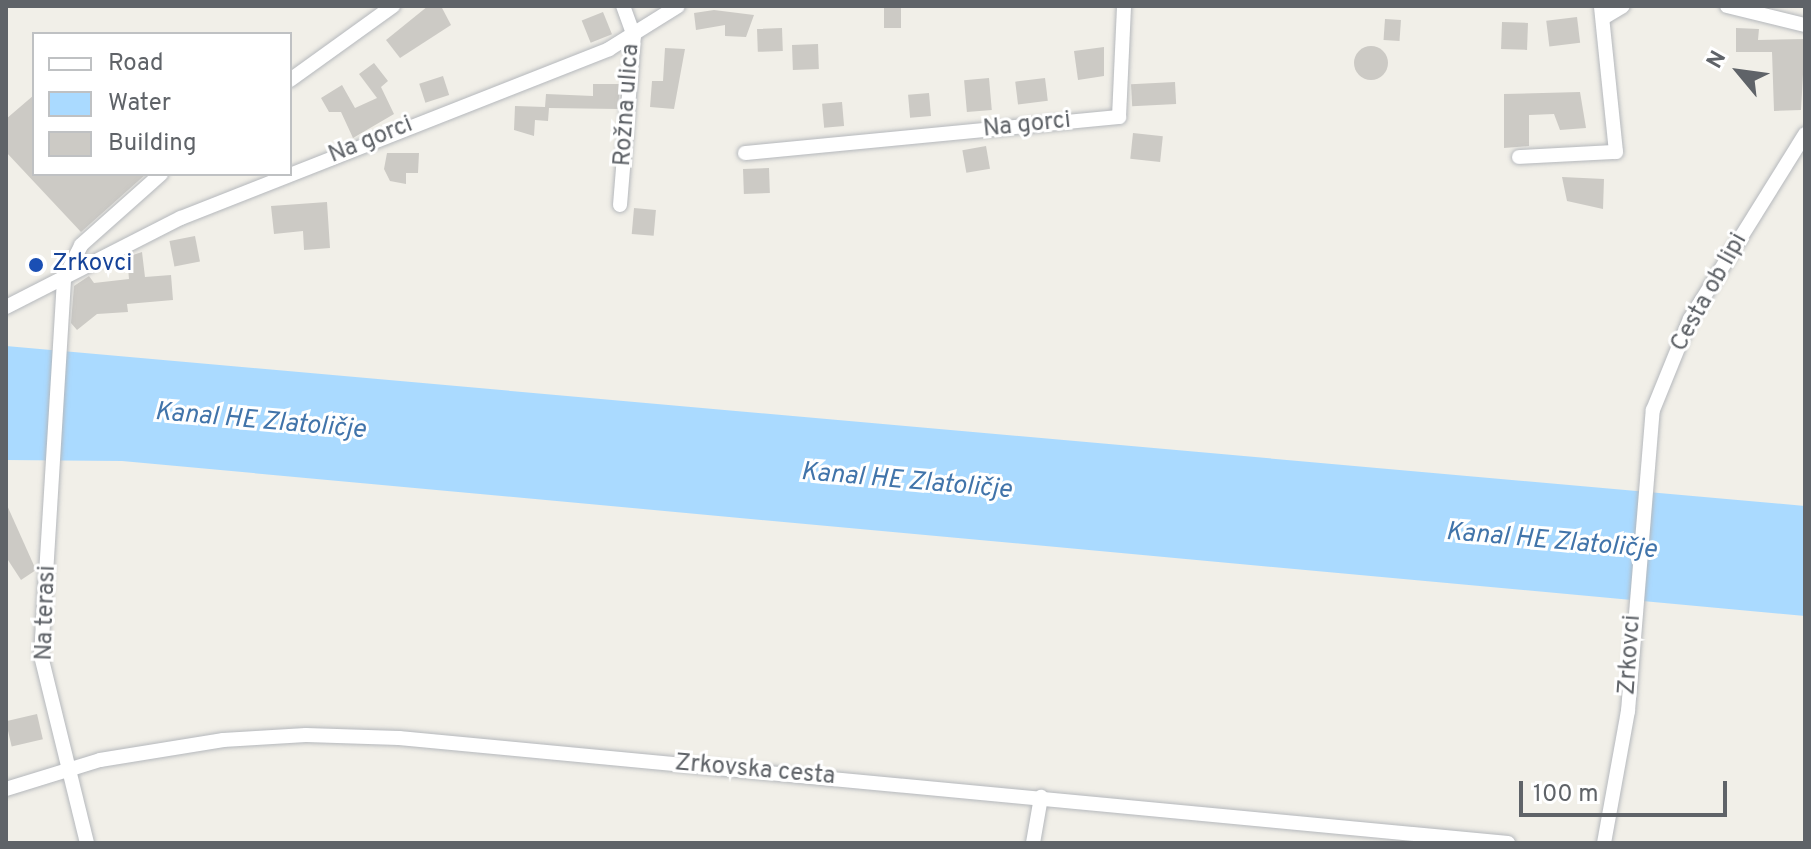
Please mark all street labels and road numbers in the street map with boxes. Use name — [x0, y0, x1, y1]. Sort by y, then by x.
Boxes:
street label: Rožna ulica — [609, 43, 647, 167]
street label: Na gorci — [982, 107, 1072, 145]
street label: Na gorci — [325, 111, 417, 171]
street label: Cesta ob lipi — [1666, 229, 1754, 357]
street label: Na terasi — [31, 565, 63, 661]
street label: Zrkovci — [1614, 614, 1648, 696]
street label: Zrkovska cesta — [674, 750, 836, 792]

